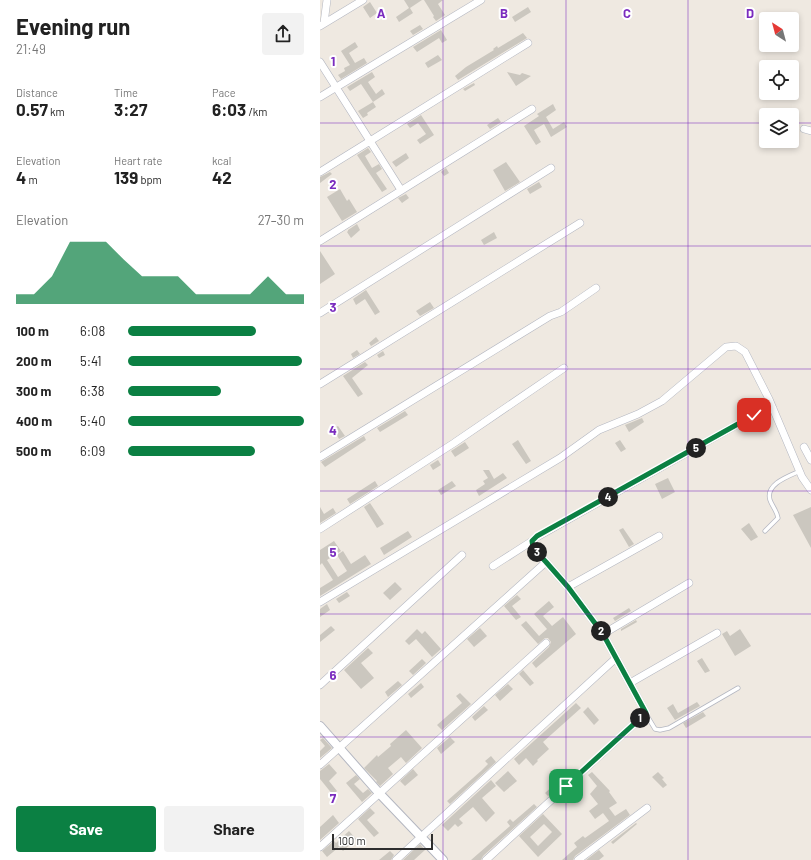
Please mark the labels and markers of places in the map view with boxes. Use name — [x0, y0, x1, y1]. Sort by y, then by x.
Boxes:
pin — [737, 398, 771, 432]
pin: 5 — [686, 438, 706, 458]
pin: 4 — [598, 487, 618, 507]
pin: 3 — [527, 542, 547, 562]
pin: 2 — [591, 621, 611, 641]
pin: 1 — [630, 708, 650, 728]
pin — [549, 769, 583, 803]

